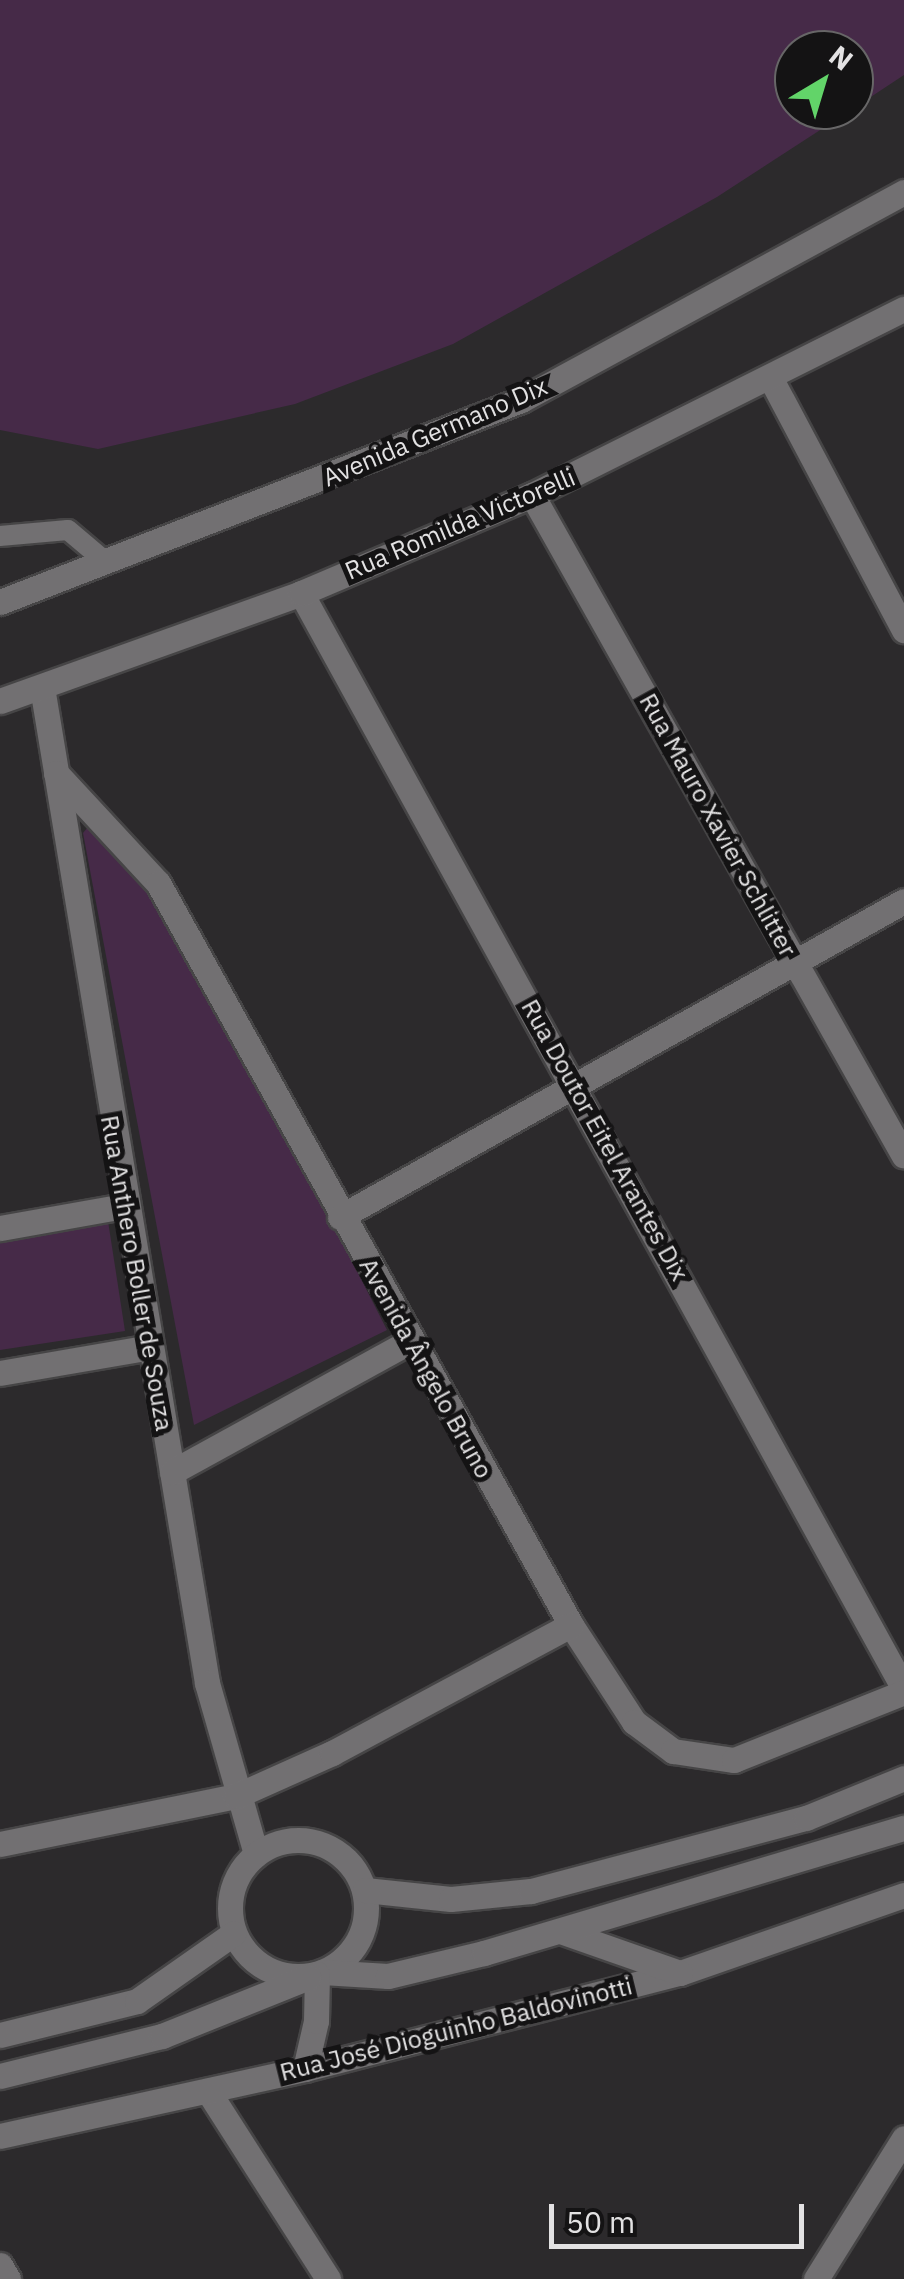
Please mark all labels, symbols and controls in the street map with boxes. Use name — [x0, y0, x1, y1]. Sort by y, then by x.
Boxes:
north arrow — [774, 30, 874, 130]
text: N — [822, 37, 861, 78]
street label: Avenida Germano Dix — [318, 371, 552, 493]
street label: Rua Romilda Victorelli — [340, 462, 580, 586]
street label: Rua Mauro Xavier Schlitter — [633, 688, 803, 962]
street label: Rua Doutor Eitel Arantes Dix — [515, 994, 695, 1286]
street label: Rua Anthero Boller de Souza — [94, 1113, 180, 1433]
street label: Avenida Ângelo Bruno — [353, 1253, 499, 1483]
street label: Rua José Dioguinho Baldovinotti — [277, 1971, 635, 2087]
scale bar — [554, 2184, 809, 2246]
text: 50 m — [566, 2202, 635, 2241]

